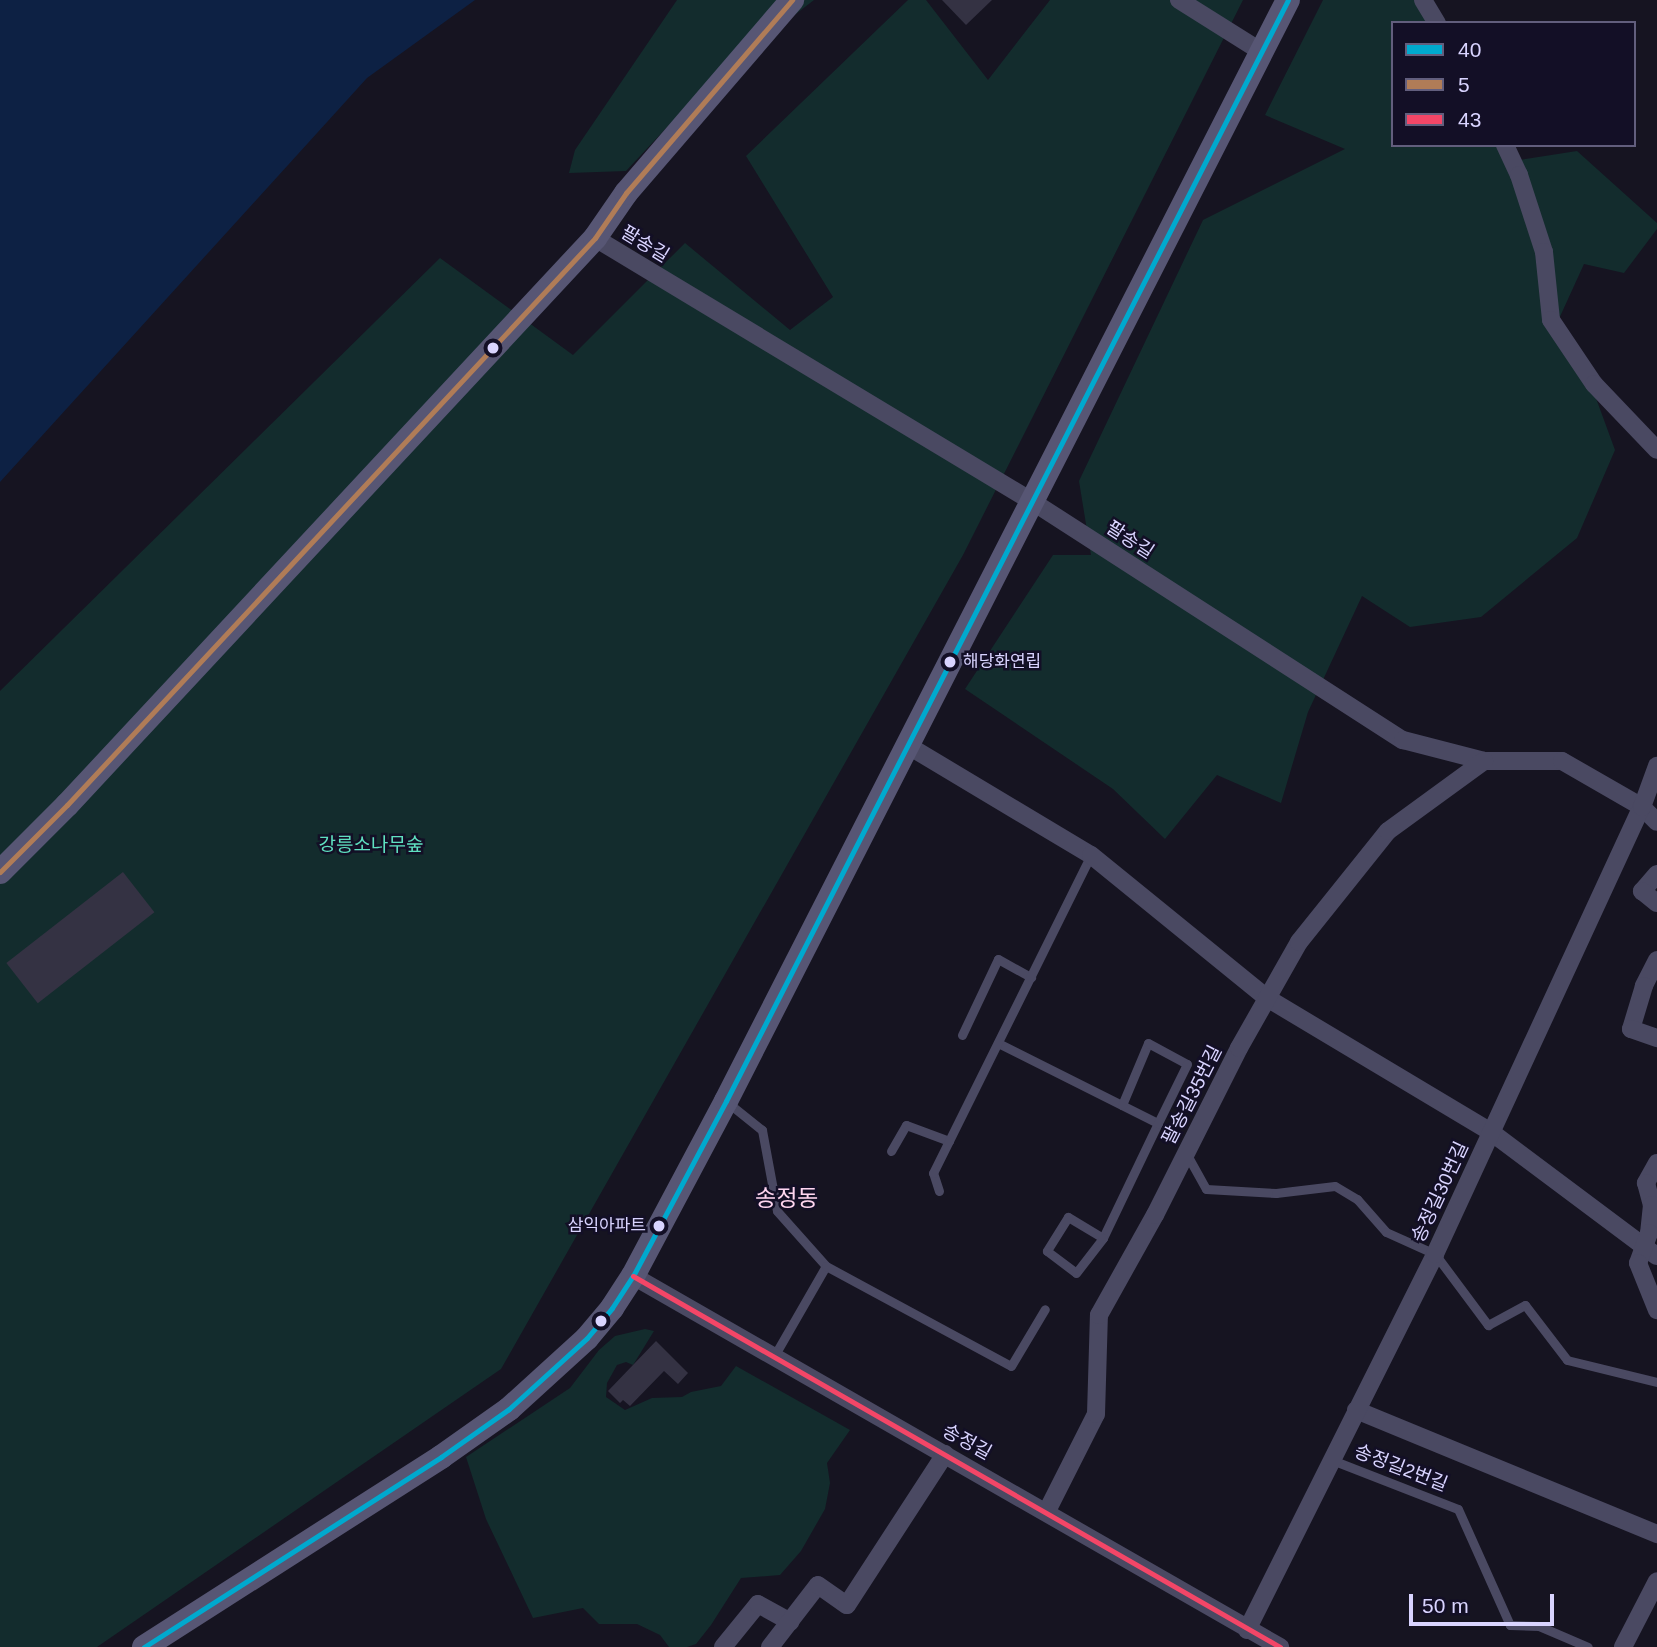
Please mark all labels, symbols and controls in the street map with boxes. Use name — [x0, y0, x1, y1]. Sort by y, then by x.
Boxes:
legend — [1391, 21, 1636, 147]
text: 40 — [1458, 38, 1481, 61]
text: 5 — [1458, 73, 1470, 96]
text: 43 — [1458, 108, 1481, 131]
street label: 팔송길 — [617, 221, 673, 267]
unlabelled marker — [486, 341, 500, 355]
street label: 팔송길 — [1102, 516, 1158, 564]
place label: 해당화연립 — [963, 652, 1041, 672]
marker: 해당화연립 — [943, 655, 957, 669]
park label: 강릉소나무숲 — [319, 834, 423, 856]
street label: 팔송길35번길 — [1157, 1041, 1227, 1149]
street label: 송정길30번길 — [1407, 1138, 1473, 1246]
district label: 송정동 — [755, 1184, 819, 1212]
place label: 삼익아파트 — [568, 1216, 646, 1236]
marker: 삼익아파트 — [652, 1219, 666, 1233]
unlabelled marker — [594, 1314, 608, 1328]
street label: 송정길 — [939, 1419, 995, 1465]
street label: 송정길2번길 — [1351, 1440, 1451, 1496]
scale bar — [1412, 1580, 1557, 1624]
text: 50 m — [1422, 1594, 1469, 1617]

